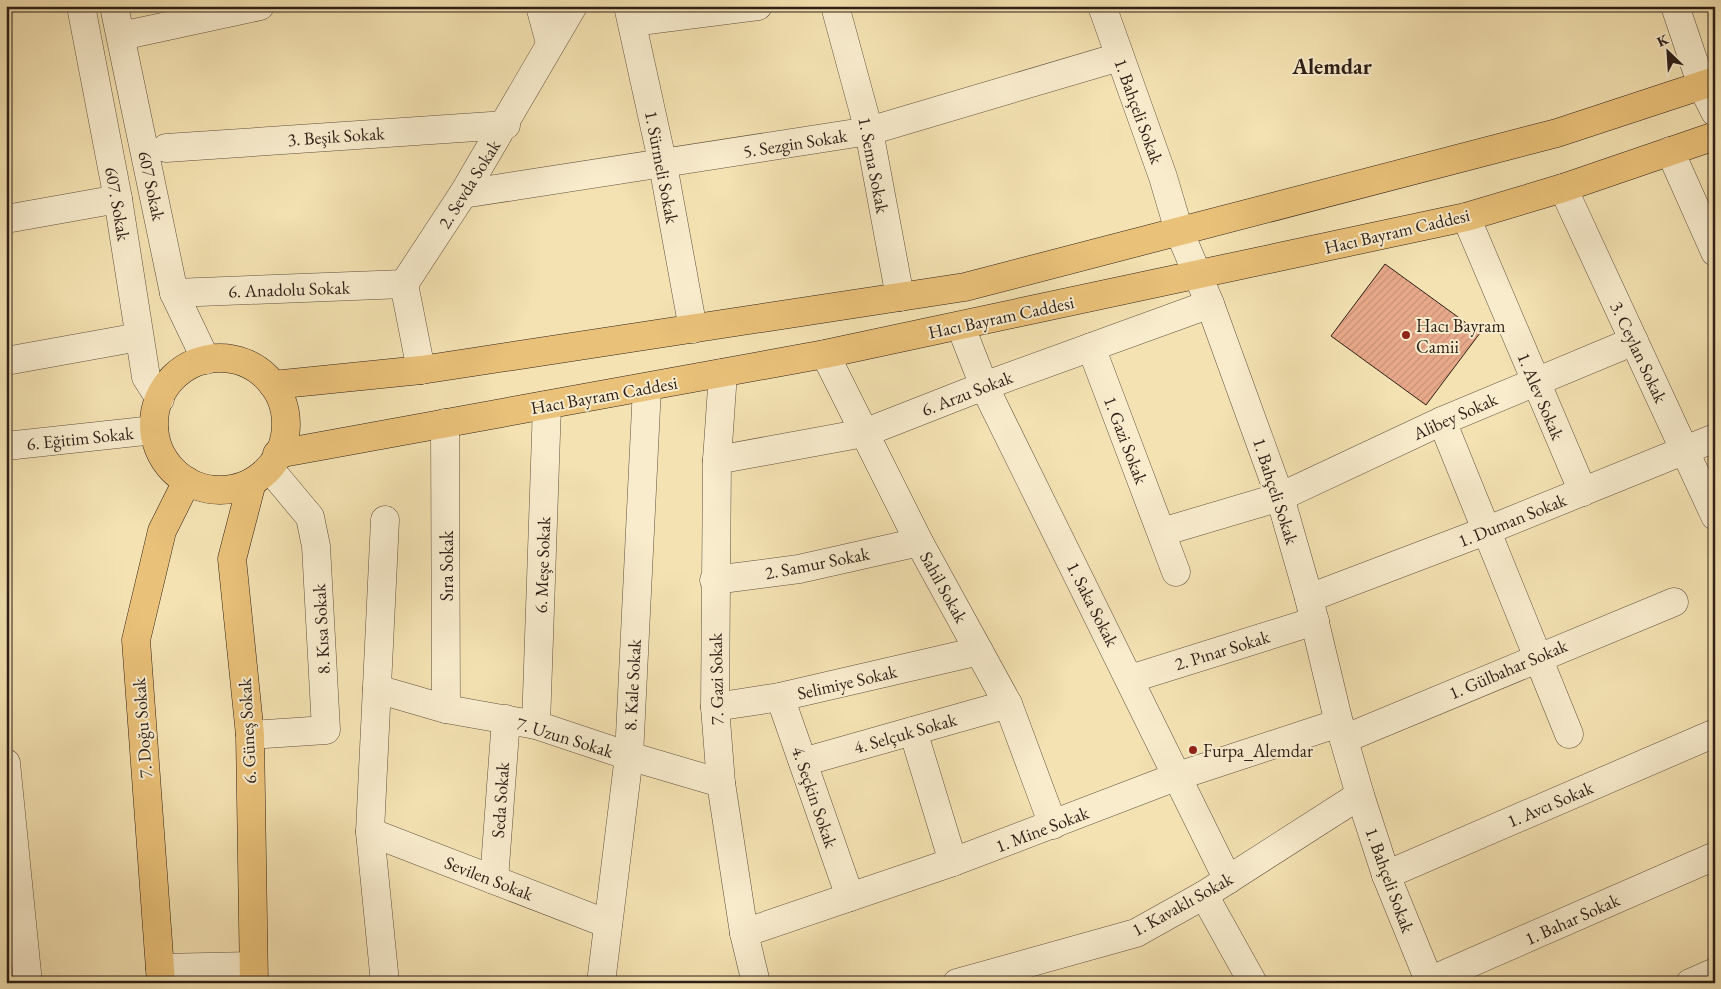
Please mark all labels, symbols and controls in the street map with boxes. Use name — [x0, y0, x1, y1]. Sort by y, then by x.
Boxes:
north arrow — [1644, 28, 1694, 78]
text: K — [1654, 30, 1671, 51]
district label: Alemdar — [1291, 52, 1373, 81]
street label: 1. Bahçeli Sokak — [1109, 55, 1169, 168]
street label: 1. Sürmeli Sokak — [640, 109, 684, 226]
street label: 1. Sema Sokak — [853, 115, 895, 216]
street label: 3. Beşik Sokak — [287, 121, 386, 151]
street label: 5. Sezgin Sokak — [741, 123, 849, 163]
street label: 2. Sevda Sokak — [433, 135, 506, 233]
street label: 607 Sokak — [133, 149, 171, 223]
street label: 607. Sokak — [100, 165, 136, 243]
street label: Hacı Bayram Caddesi — [1322, 203, 1473, 259]
street label: 6. Anadolu Sokak — [228, 275, 351, 303]
street label: Hacı Bayram Caddesi — [926, 290, 1077, 344]
street label: 3. Ceylan Sokak — [1605, 297, 1673, 407]
place label: Hacı Bayram Camii — [1416, 314, 1505, 358]
marker: Hacı Bayram Camii — [1400, 329, 1412, 341]
street label: 1. Alev Sokak — [1512, 349, 1570, 444]
street label: 6. Arzu Sokak — [918, 365, 1016, 421]
street label: Hacı Bayram Caddesi — [529, 371, 680, 419]
street label: Alibey Sokak — [1408, 387, 1501, 445]
street label: 1. Gazi Sokak — [1099, 393, 1153, 488]
street label: 6. Eğitim Sokak — [25, 421, 135, 455]
street label: 1. Bahçeli Sokak — [1248, 435, 1304, 548]
street label: 1. Duman Sokak — [1454, 488, 1570, 552]
street label: 6. Meşe Sokak — [529, 516, 555, 614]
street label: Sıra Sokak — [435, 530, 458, 601]
street label: 2. Samur Sokak — [763, 541, 872, 584]
street label: Sahil Sokak — [915, 547, 973, 627]
street label: 1. Saka Sokak — [1062, 558, 1124, 651]
street label: 8. Kısa Sokak — [307, 583, 335, 675]
street label: 2. Pınar Sokak — [1172, 625, 1273, 675]
street label: 7. Gazi Sokak — [704, 632, 728, 725]
street label: 1. Gülbahar Sokak — [1445, 633, 1571, 704]
street label: 8. Kale Sokak — [618, 638, 646, 731]
street label: Selimiye Sokak — [795, 659, 900, 705]
street label: 7. Doğu Sokak — [127, 676, 157, 779]
street label: 6. Güneş Sokak — [233, 677, 261, 785]
street label: 4. Selçuk Sokak — [851, 707, 960, 759]
street label: 7. Uzun Sokak — [514, 711, 617, 763]
place label: Furpa_Alemdar — [1203, 739, 1313, 762]
street label: 4. Seçkin Sokak — [787, 743, 843, 851]
marker: Furpa_Alemdar — [1187, 744, 1199, 756]
street label: Seda Sokak — [486, 761, 514, 839]
street label: 1. Avcı Sokak — [1504, 775, 1597, 832]
street label: 1. Mine Sokak — [992, 800, 1092, 857]
street label: 1. Bahçeli Sokak — [1360, 824, 1420, 937]
street label: Sevilen Sokak — [441, 851, 537, 906]
street label: 1. Kavaklı Sokak — [1127, 866, 1237, 941]
street label: 1. Bahar Sokak — [1521, 888, 1623, 950]

